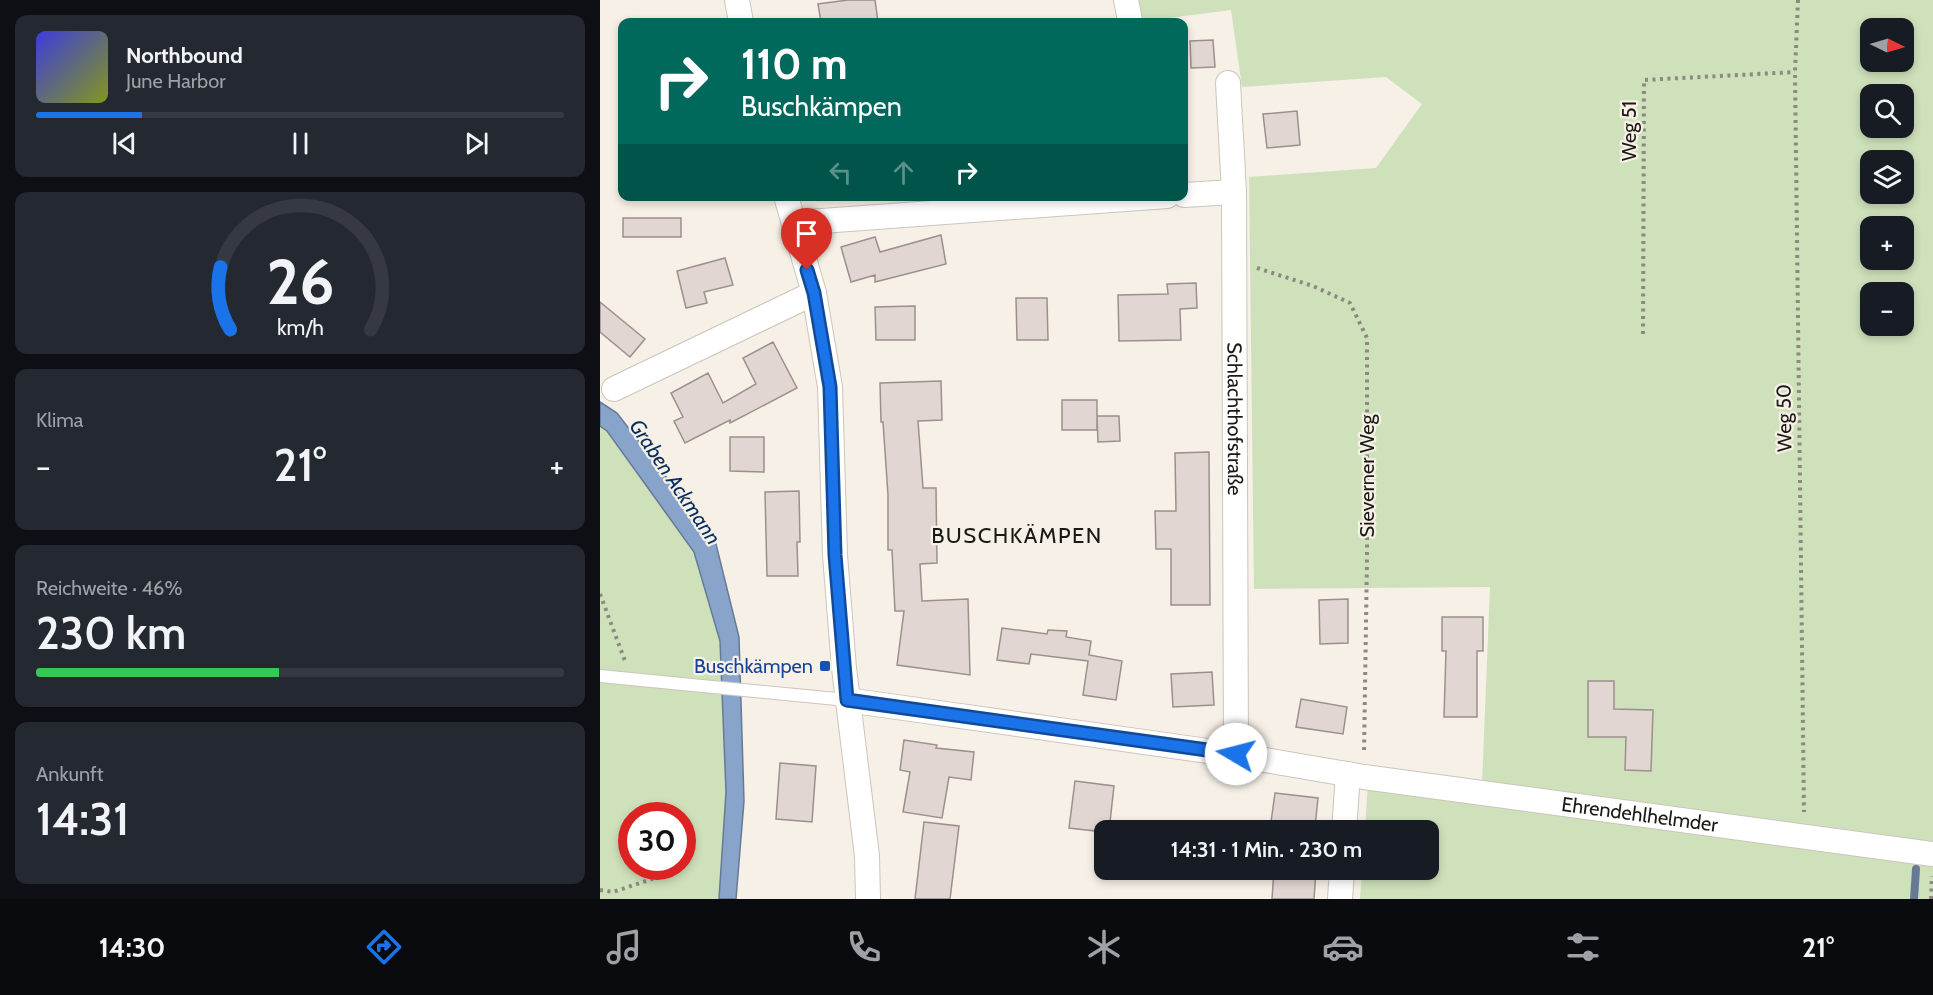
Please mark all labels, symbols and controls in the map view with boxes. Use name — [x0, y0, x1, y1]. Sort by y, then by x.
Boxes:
north arrow — [1860, 18, 1914, 72]
map controls — [1860, 18, 1914, 336]
text: 110 m — [741, 38, 848, 90]
text: Northbound — [126, 42, 243, 69]
icon: right — [642, 42, 720, 120]
text: June Harbor — [126, 69, 226, 93]
button: search — [1860, 84, 1914, 138]
text: Buschkämpen — [741, 90, 902, 123]
street label: Weg 51 — [1617, 101, 1641, 161]
icon: previous — [108, 127, 141, 160]
icon: pause — [284, 127, 317, 160]
icon: next — [460, 127, 493, 160]
button: layers — [1860, 150, 1914, 204]
icon: left — [824, 156, 857, 189]
icon: ahead — [887, 156, 920, 189]
icon: right — [950, 156, 983, 189]
pin — [781, 208, 832, 270]
button: + — [1860, 216, 1914, 270]
icon: arrive — [790, 217, 823, 250]
text: 26 — [266, 244, 334, 320]
button: − — [1860, 282, 1914, 336]
text: km/h — [277, 314, 323, 340]
street label: Schlachthofstraße — [1223, 342, 1247, 496]
street label: Weg 50 — [1771, 384, 1797, 452]
text: Klima — [36, 408, 83, 432]
water label: Graben Ackmann — [624, 414, 726, 549]
street label: Sieverner Weg — [1355, 414, 1379, 537]
text: 21° — [274, 438, 326, 492]
text: − — [36, 446, 51, 486]
text: + — [549, 446, 564, 486]
district label: BUSCHKÄMPEN — [931, 522, 1103, 549]
text: Reichweite · 46% — [36, 576, 182, 600]
text: 230 km — [36, 606, 186, 660]
place label: Buschkämpen — [694, 654, 813, 678]
marker: Buschkämpen — [818, 659, 832, 673]
position arrow — [1204, 722, 1268, 786]
text: Ankunft — [36, 762, 103, 786]
text: 14:31 — [36, 792, 129, 846]
street label: Ehrendehlhelmder — [1560, 792, 1720, 837]
speed limit sign: 30 — [618, 802, 696, 880]
text: 14:31 · 1 Min. · 230 m — [1171, 836, 1362, 863]
icon: directions — [363, 926, 405, 968]
icon: music — [603, 926, 645, 968]
icon: phone — [843, 926, 885, 968]
icon: climate — [1083, 926, 1125, 968]
icon: car — [1322, 926, 1364, 968]
icon: filters — [1562, 926, 1604, 968]
text: 14:30 — [99, 931, 165, 964]
text: 21° — [1802, 931, 1834, 964]

